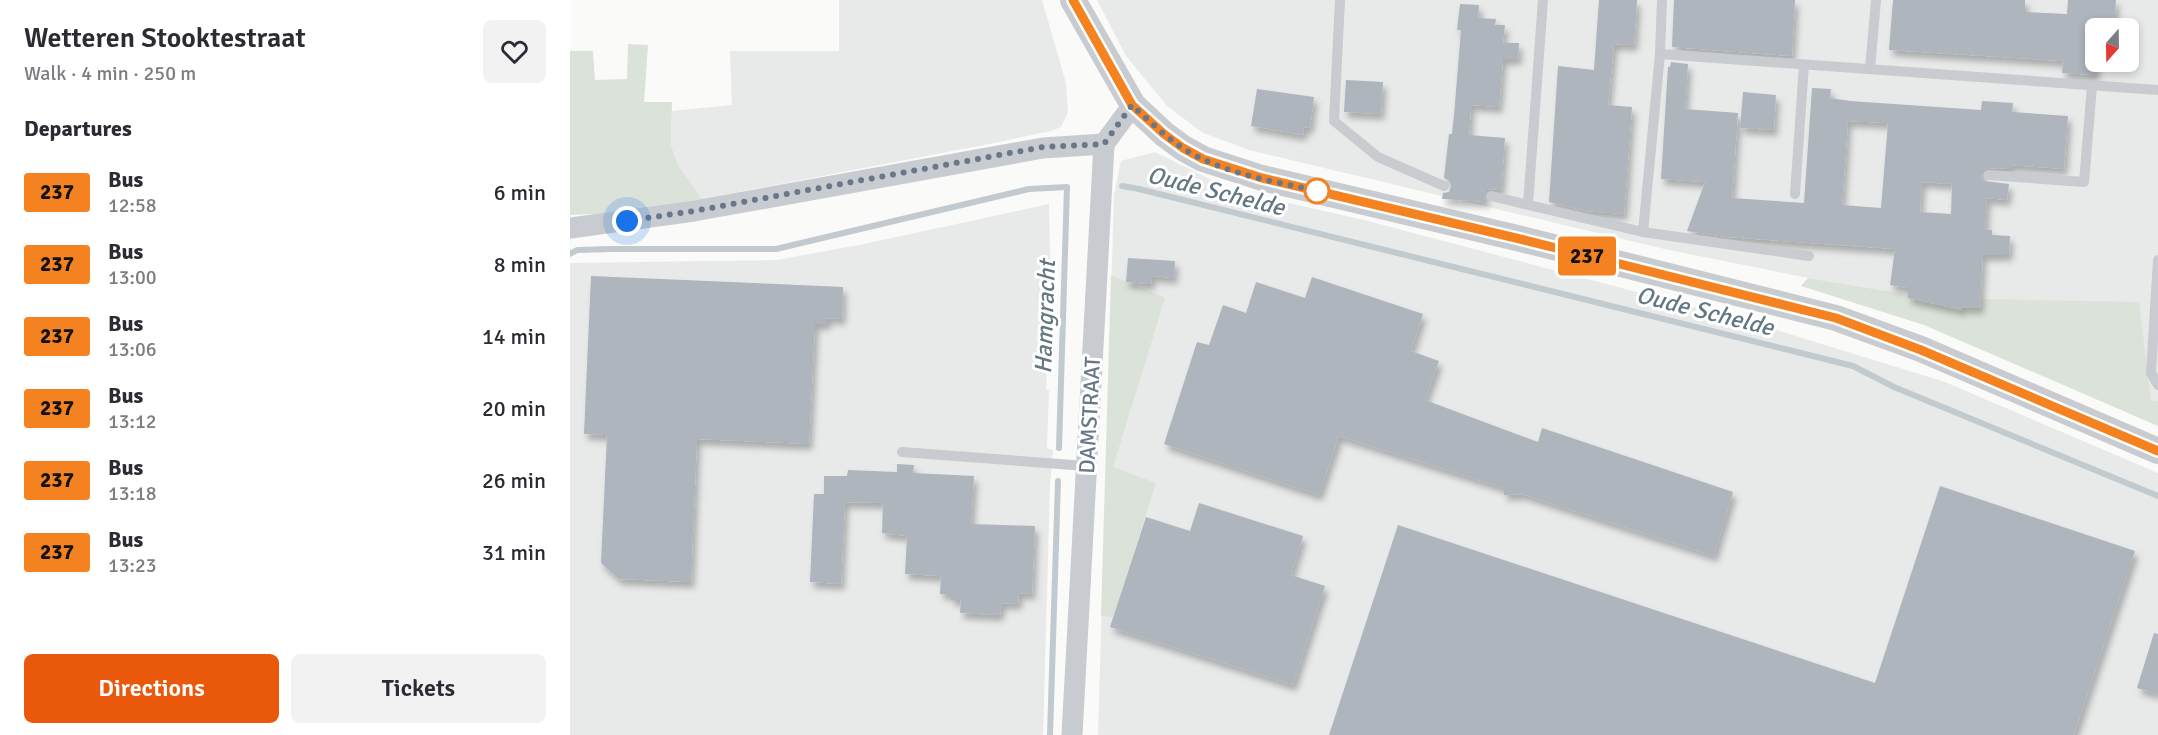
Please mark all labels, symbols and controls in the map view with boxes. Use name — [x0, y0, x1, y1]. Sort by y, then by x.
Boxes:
north arrow — [2085, 18, 2139, 72]
map controls — [2085, 18, 2139, 72]
button: heart — [483, 20, 546, 83]
text: Wetteren Stooktestraat — [24, 21, 306, 55]
text: Walk · 4 min · 250 m — [24, 61, 196, 86]
text: Departures — [24, 115, 132, 142]
water label: Oude Schelde — [1144, 159, 1289, 223]
text: Bus — [108, 166, 143, 193]
unlabelled marker — [1304, 178, 1330, 204]
text: 237 — [40, 179, 74, 205]
text: 6 min — [494, 179, 546, 206]
text: 12:58 — [108, 193, 157, 218]
your location — [612, 206, 642, 236]
line badge: 237 — [1552, 236, 1622, 276]
text: Bus — [108, 238, 143, 265]
text: 237 — [1570, 243, 1604, 269]
text: 237 — [40, 251, 74, 277]
text: 8 min — [494, 251, 546, 278]
water label: Hamgracht — [1028, 257, 1062, 374]
text: 13:00 — [108, 265, 157, 290]
water label: Oude Schelde — [1633, 279, 1778, 343]
text: Bus — [108, 310, 143, 337]
text: 237 — [40, 323, 74, 349]
text: 14 min — [482, 323, 546, 350]
text: 13:06 — [108, 337, 157, 362]
street label: DAMSTRAAT — [1073, 356, 1106, 474]
text: Bus — [108, 382, 143, 409]
text: 237 — [40, 395, 74, 421]
text: 20 min — [482, 395, 546, 422]
text: 13:12 — [108, 409, 157, 434]
text: Bus — [108, 454, 143, 481]
text: 237 — [40, 467, 74, 493]
text: 26 min — [482, 467, 546, 494]
text: 13:18 — [108, 481, 157, 506]
text: Bus — [108, 526, 143, 553]
text: 237 — [40, 539, 74, 565]
text: 31 min — [482, 539, 546, 566]
text: 13:23 — [108, 553, 157, 578]
button: Directions — [24, 654, 279, 723]
button: Tickets — [291, 654, 546, 723]

